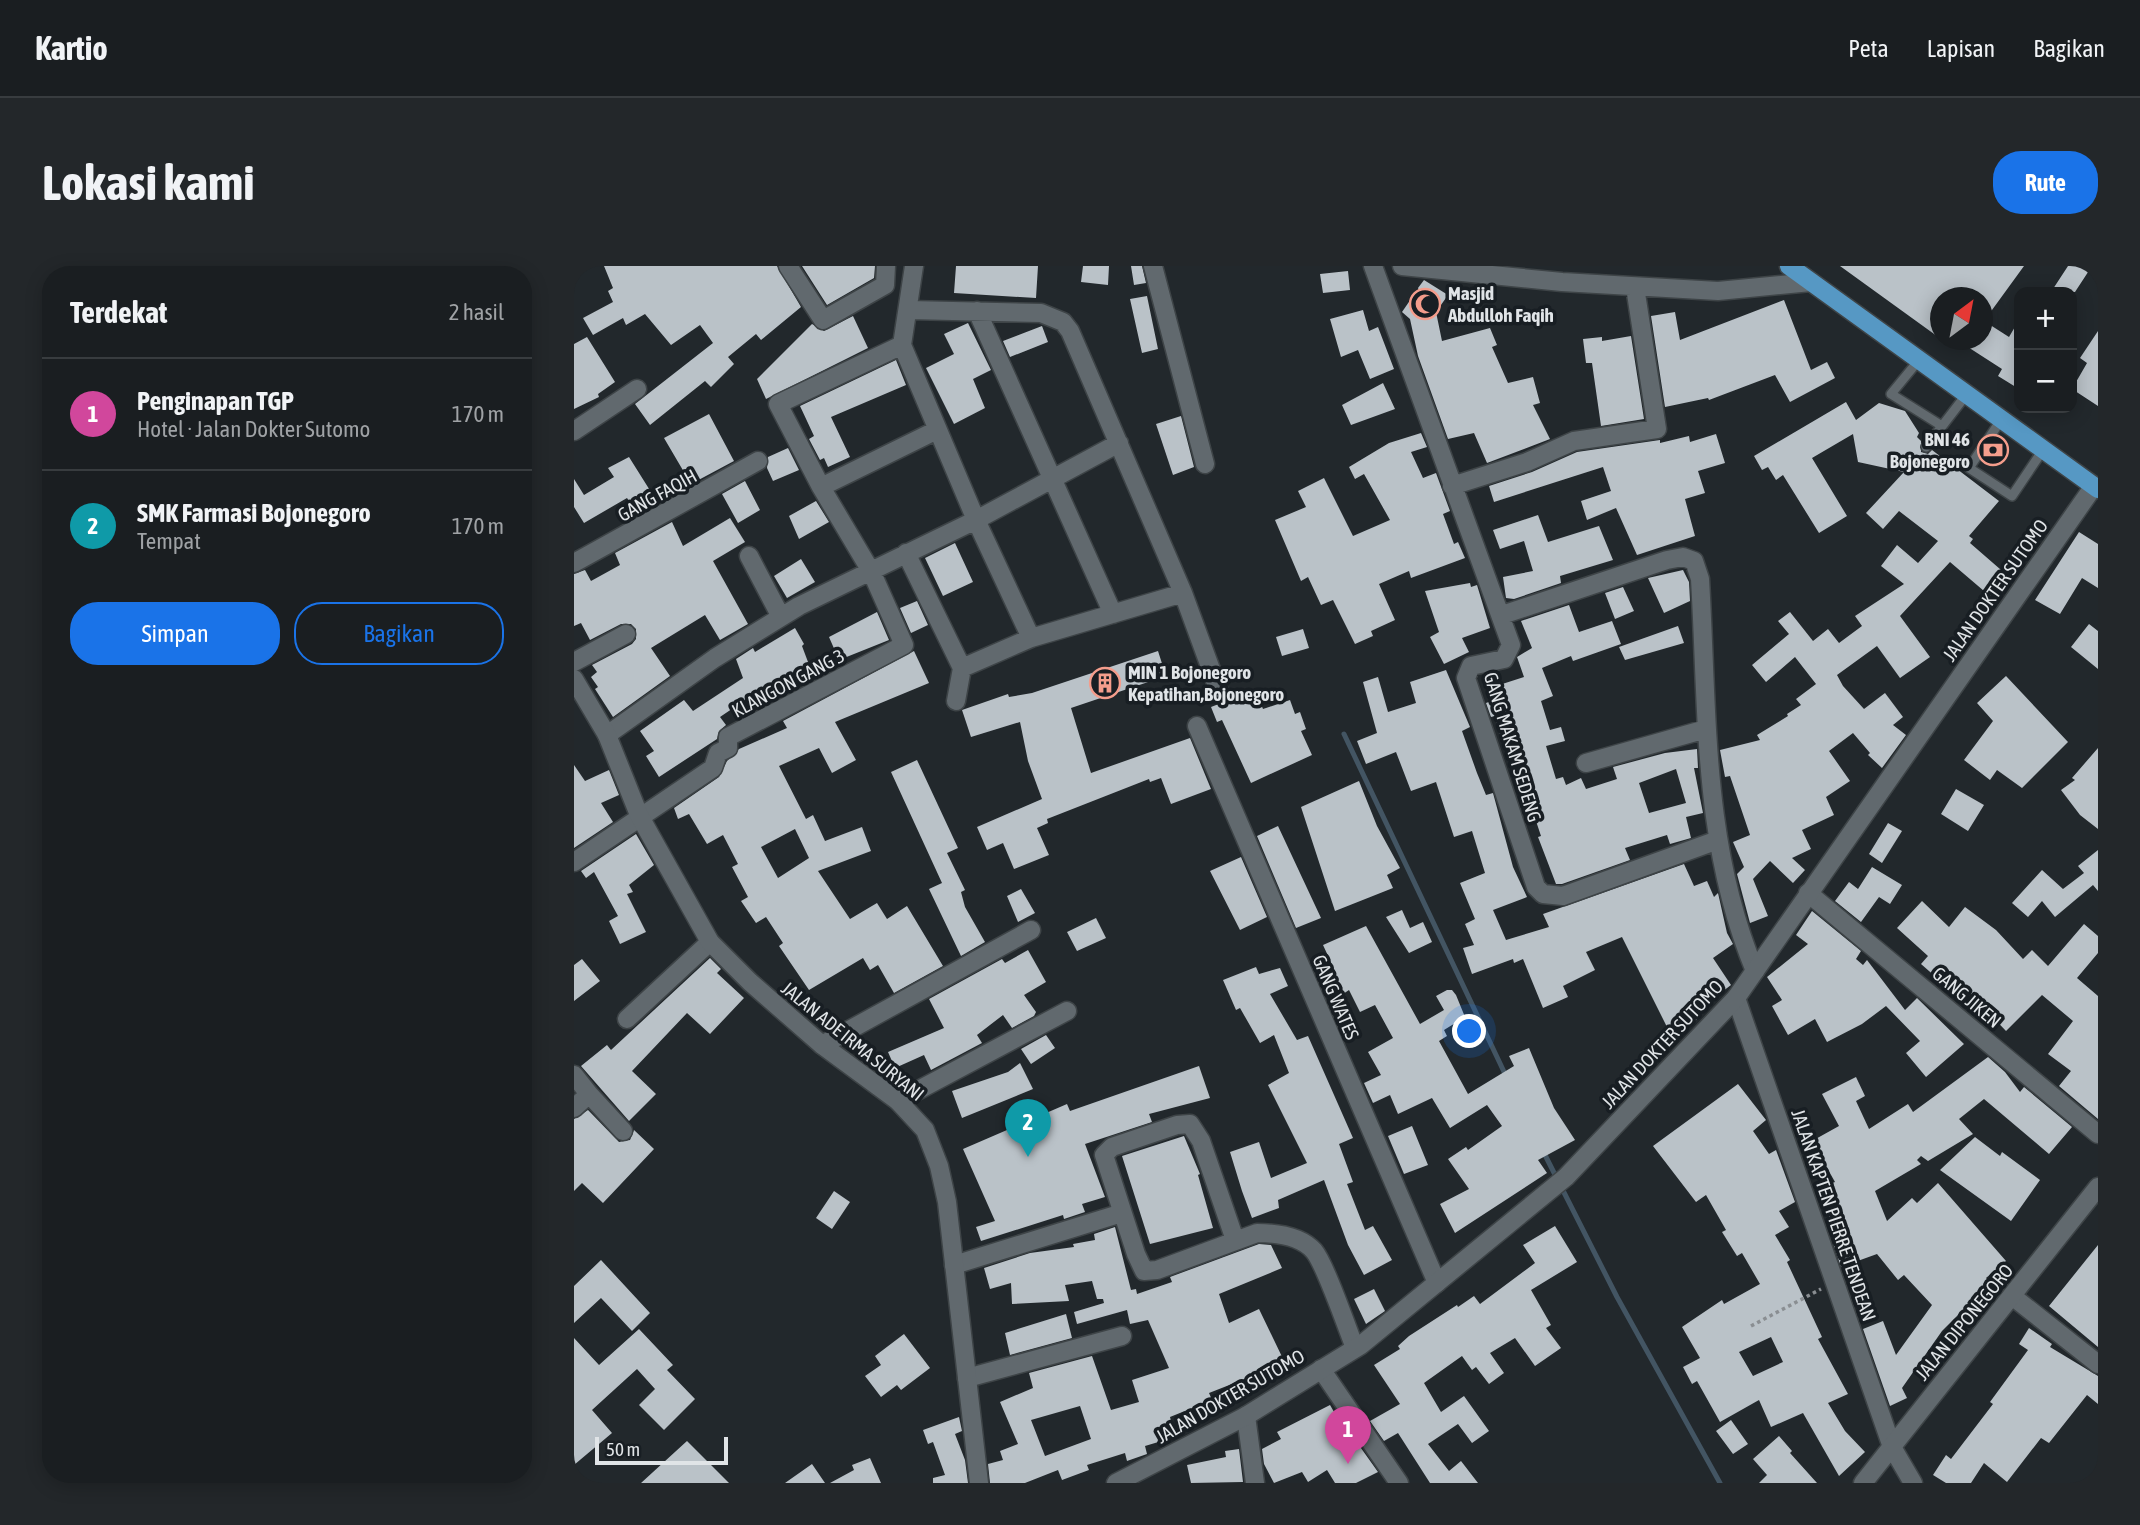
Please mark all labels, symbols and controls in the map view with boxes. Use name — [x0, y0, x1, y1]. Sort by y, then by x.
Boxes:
text: Kartio — [35, 29, 108, 67]
text: Peta — [1848, 35, 1889, 62]
text: Lapisan — [1927, 35, 1995, 62]
text: Bagikan — [2033, 35, 2105, 62]
button: Rute — [1993, 151, 2098, 214]
text: Lokasi kami — [42, 154, 255, 210]
place label: Masjid Abdulloh Faqih — [1447, 282, 1554, 326]
mosque icon: Masjid Abdulloh Faqih — [1408, 287, 1442, 321]
north arrow — [1930, 287, 1993, 350]
map controls — [2014, 287, 2077, 413]
button: + — [2014, 287, 2077, 350]
text: Terdekat — [70, 295, 167, 329]
text: 2 hasil — [449, 299, 504, 325]
button: − — [2014, 350, 2077, 413]
text: Penginapan TGP — [137, 386, 294, 416]
text: 1 — [88, 401, 98, 427]
text: 170 m — [452, 401, 504, 427]
text: Hotel · Jalan Dokter Sutomo — [137, 416, 370, 442]
place label: BNI 46 Bojonegoro — [1890, 428, 1970, 472]
bank icon: BNI 46 Bojonegoro — [1976, 433, 2010, 467]
street label: GANG FAQIH — [614, 464, 700, 526]
text: SMK Farmasi Bojonegoro — [137, 498, 371, 528]
text: 2 — [88, 513, 98, 539]
text: 170 m — [452, 513, 504, 539]
street label: JALAN DOKTER SUTOMO — [1938, 515, 2052, 665]
text: Tempat — [137, 528, 201, 554]
button: Simpan — [70, 602, 280, 665]
button: Bagikan — [294, 602, 504, 665]
street label: KLANGON GANG 3 — [728, 644, 848, 722]
place label: MIN 1 Bojonegoro Kepatihan,Bojonegoro — [1128, 661, 1284, 705]
building icon: MIN 1 Bojonegoro Kepatihan,Bojonegoro — [1088, 666, 1122, 700]
street label: GANG MAKAM SEDENG — [1480, 669, 1546, 825]
street label: GANG WATES — [1308, 951, 1364, 1043]
street label: GANG JIKEN — [1928, 962, 2006, 1032]
street label: JALAN DOKTER SUTOMO — [1597, 975, 1727, 1113]
street label: JALAN ADE IRMA SURYANI — [777, 977, 929, 1105]
your location — [1452, 1014, 1486, 1048]
pin: 2 — [1005, 1099, 1051, 1157]
street label: JALAN KAPTEN PIERRE TENDEAN — [1787, 1106, 1881, 1324]
street label: JALAN DIPONEGORO — [1911, 1260, 2017, 1384]
street label: JALAN DOKTER SUTOMO — [1152, 1345, 1308, 1447]
pin: 1 — [1325, 1406, 1371, 1464]
scale bar — [595, 1434, 728, 1466]
text: 50 m — [606, 1438, 640, 1460]

